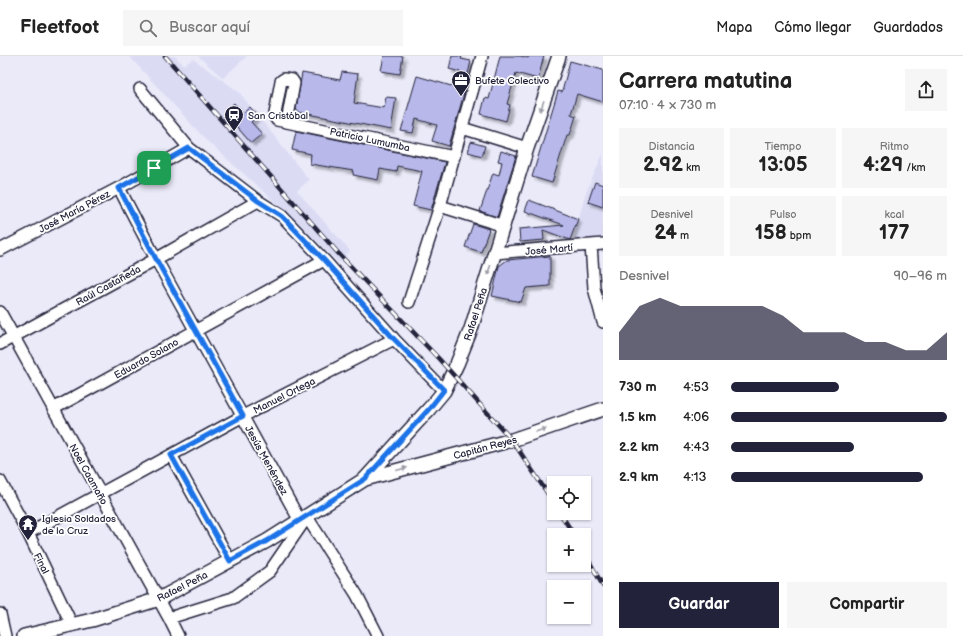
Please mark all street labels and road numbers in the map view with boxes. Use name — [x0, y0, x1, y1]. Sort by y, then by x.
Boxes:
street label: Patricio Lumumba — [329, 126, 411, 154]
street label: José María Pérez — [37, 188, 112, 236]
street label: José Martí — [525, 242, 574, 258]
street label: Raúl Castañeda — [74, 263, 143, 309]
street label: Rafael Peña — [462, 286, 490, 342]
street label: Eduardo Solano — [112, 336, 181, 382]
street label: Manuel Ortega — [252, 375, 318, 417]
street label: Jesús Menéndez — [242, 424, 290, 497]
street label: Capitán Reyes — [452, 434, 518, 462]
street label: Noel Caamaño — [66, 442, 110, 507]
street label: Final — [31, 551, 51, 576]
street label: Rafael Peña — [155, 569, 210, 605]

